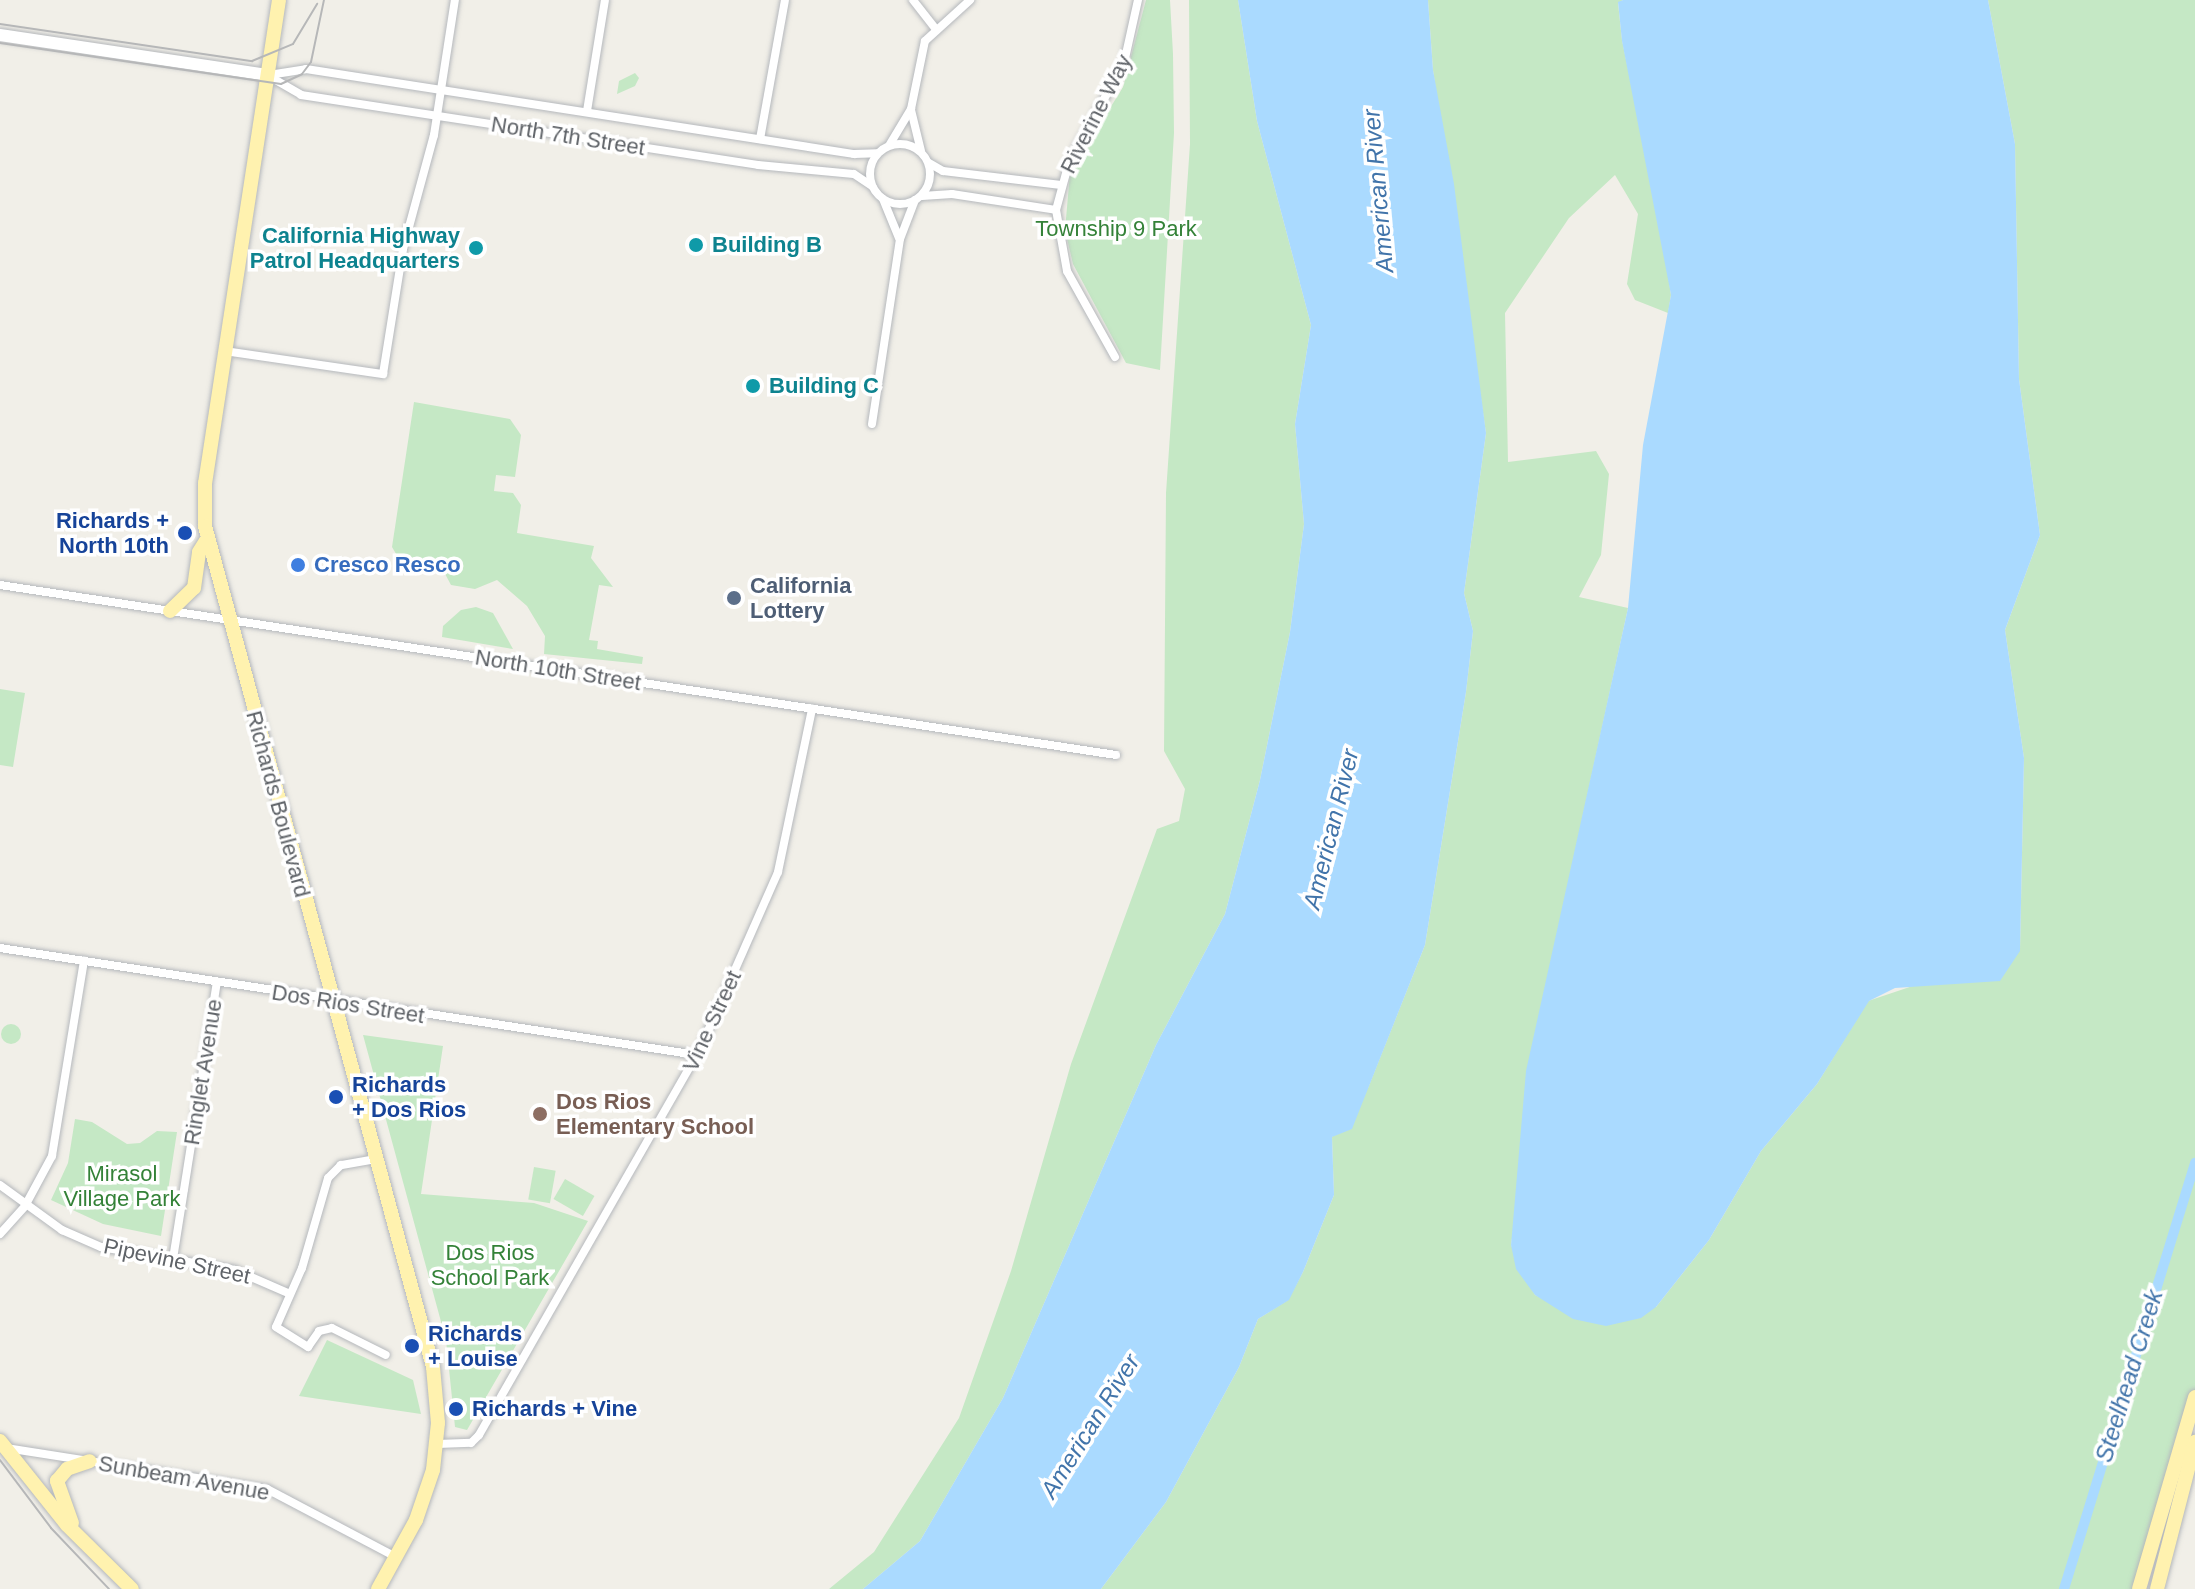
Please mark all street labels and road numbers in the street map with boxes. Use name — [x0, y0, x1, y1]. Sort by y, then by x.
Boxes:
street label: Riverine Way — [1055, 50, 1137, 178]
street label: North 7th Street — [489, 111, 647, 161]
street label: North 10th Street — [473, 644, 643, 696]
street label: Richards Boulevard — [240, 708, 316, 900]
street label: Vine Street — [677, 966, 747, 1076]
street label: Dos Rios Street — [270, 979, 426, 1029]
street label: Ringlet Avenue — [178, 996, 228, 1148]
street label: Pipevine Street — [101, 1233, 253, 1289]
street label: Sunbeam Avenue — [96, 1450, 272, 1506]

